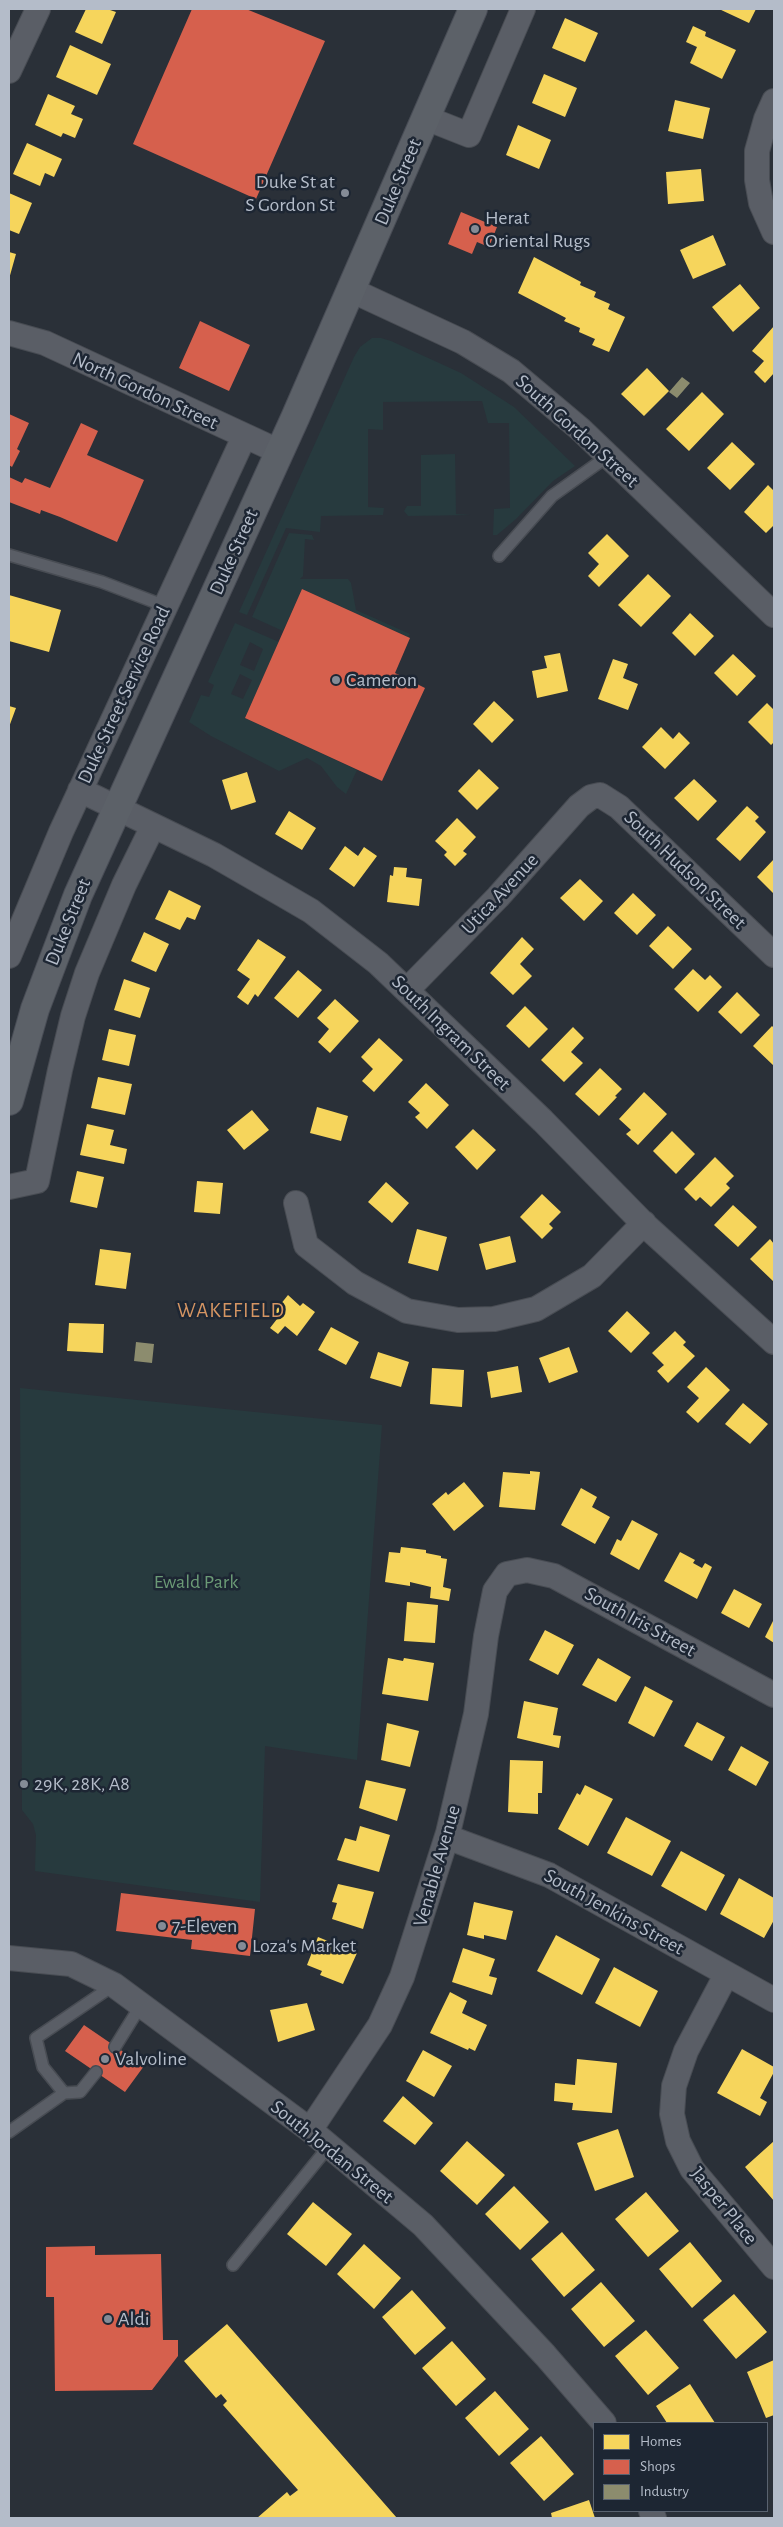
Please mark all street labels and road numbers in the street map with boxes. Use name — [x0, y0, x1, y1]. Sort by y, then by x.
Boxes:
street label: Duke Street — [369, 135, 427, 229]
street label: North Gordon Street — [68, 347, 222, 435]
street label: South Gordon Street — [510, 369, 644, 493]
street label: Duke Street — [204, 505, 264, 599]
street label: Duke Street Service Road — [72, 602, 176, 788]
street label: South Hudson Street — [619, 805, 751, 935]
street label: Utica Avenue — [456, 848, 544, 940]
street label: Duke Street — [40, 875, 96, 969]
street label: South Ingram Street — [387, 970, 515, 1096]
street label: South Iris Street — [580, 1582, 700, 1662]
street label: Venable Avenue — [408, 1803, 466, 1929]
street label: South Jenkins Street — [540, 1864, 688, 1960]
street label: South Jordan Street — [266, 2095, 398, 2209]
street label: Jasper Place — [685, 2162, 763, 2250]

